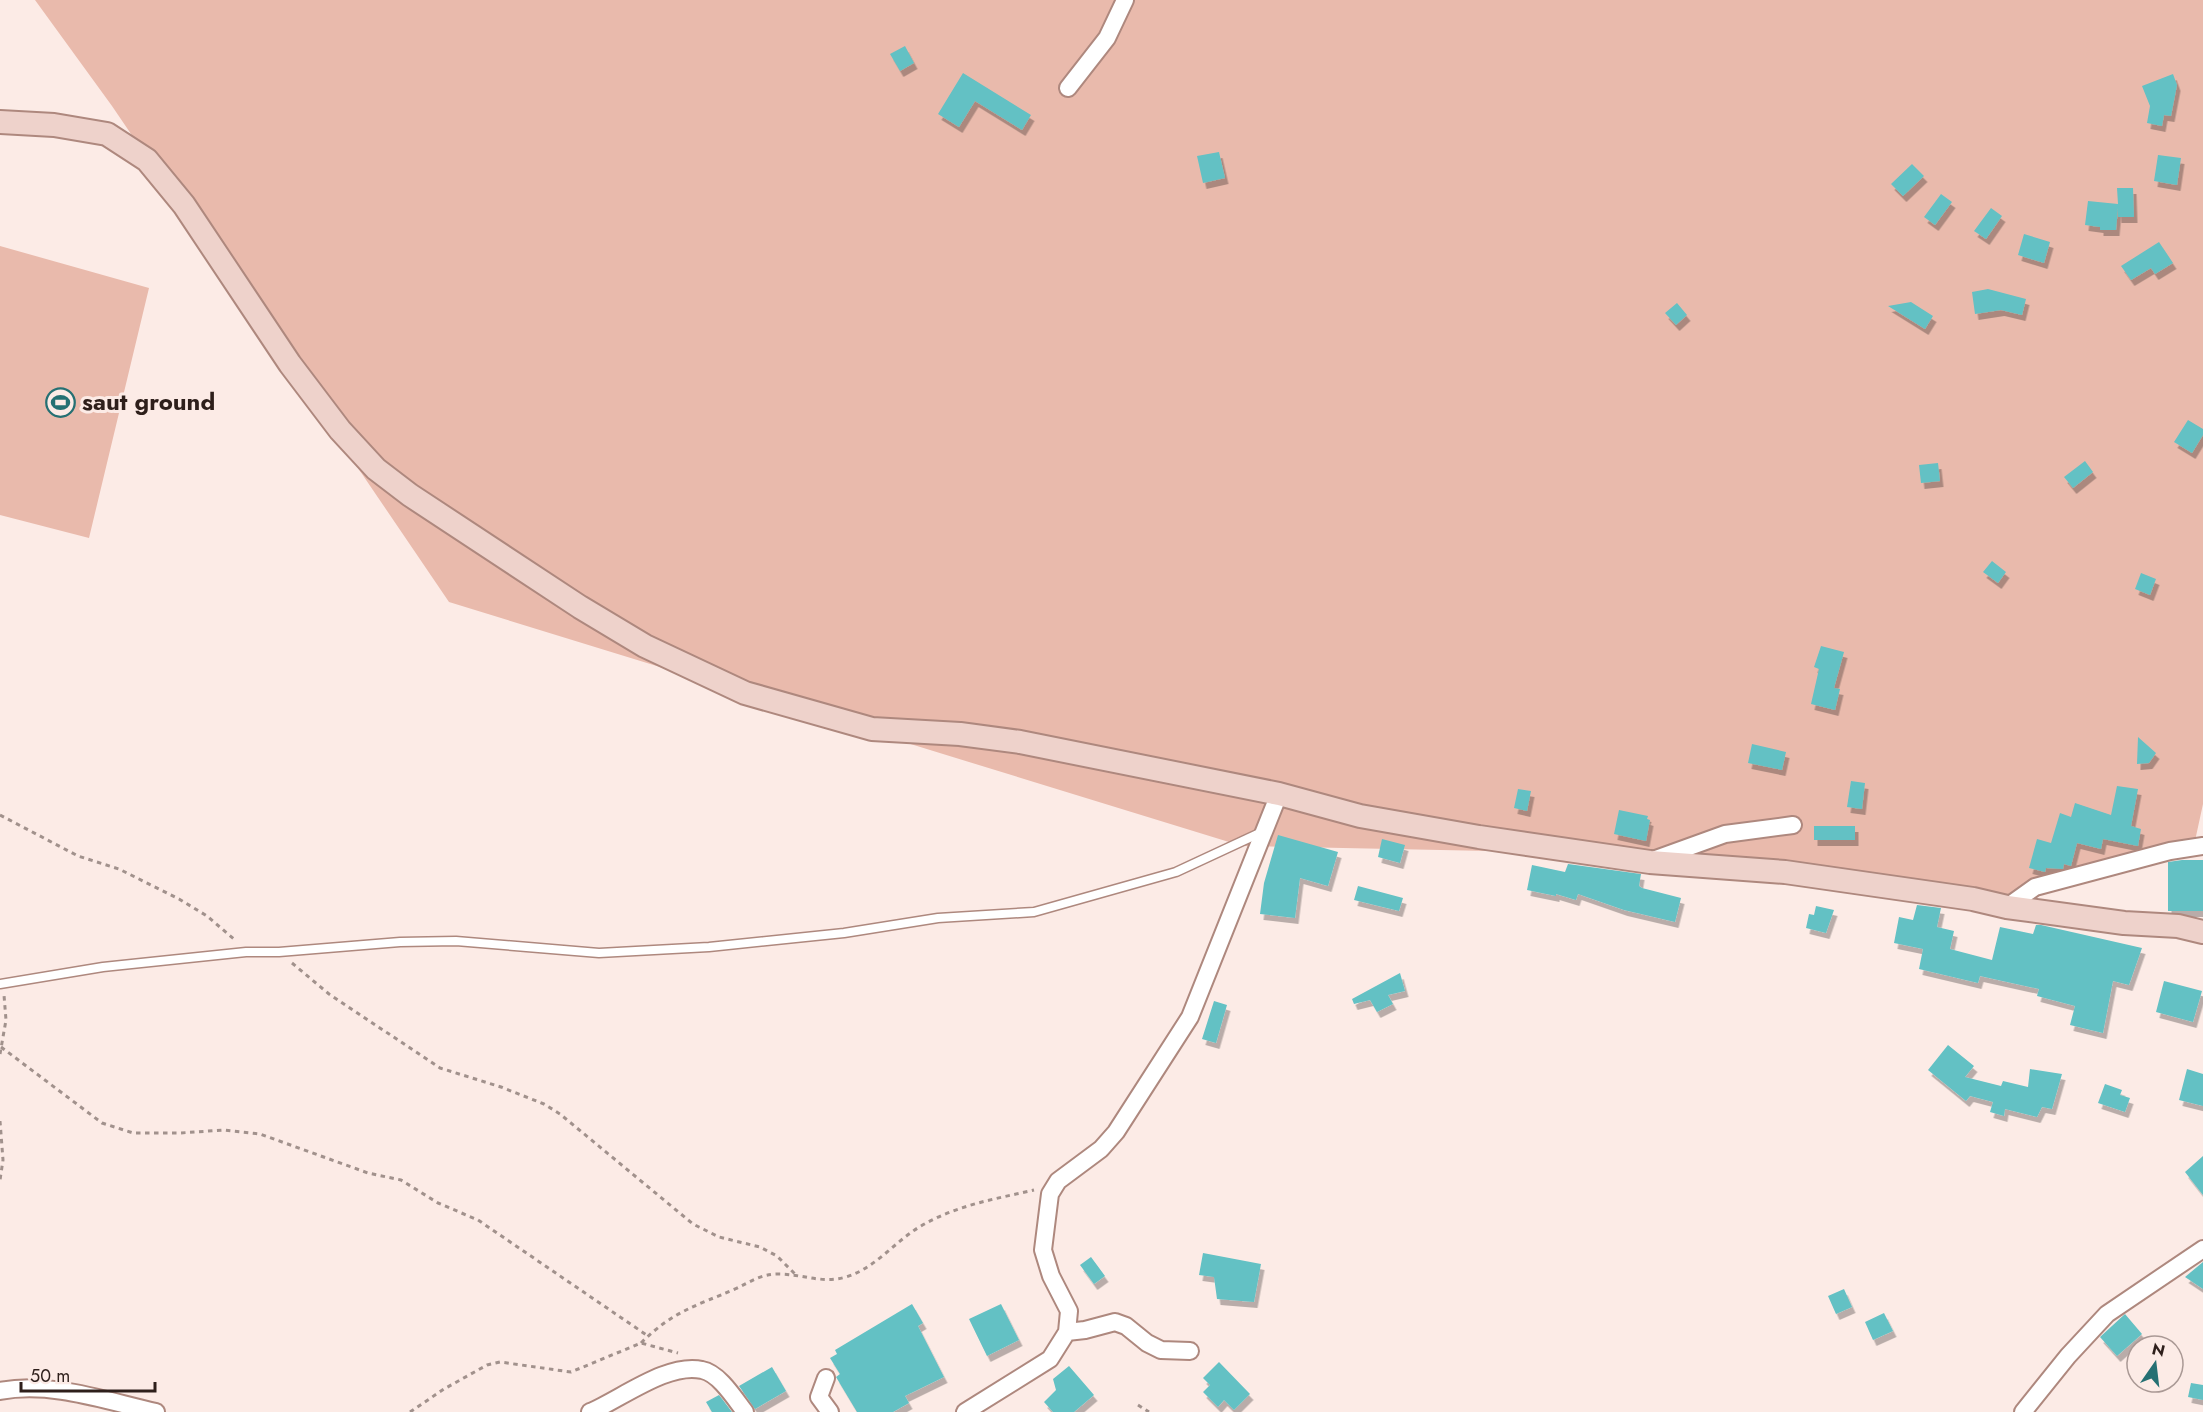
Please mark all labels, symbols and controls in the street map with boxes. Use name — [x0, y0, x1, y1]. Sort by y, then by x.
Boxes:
place label: saut ground — [82, 384, 215, 419]
sports icon: saut ground — [45, 386, 77, 418]
north arrow — [2125, 1334, 2185, 1394]
text: N — [2150, 1337, 2167, 1363]
scale bar — [21, 1355, 154, 1393]
text: 50 m — [30, 1363, 70, 1389]

